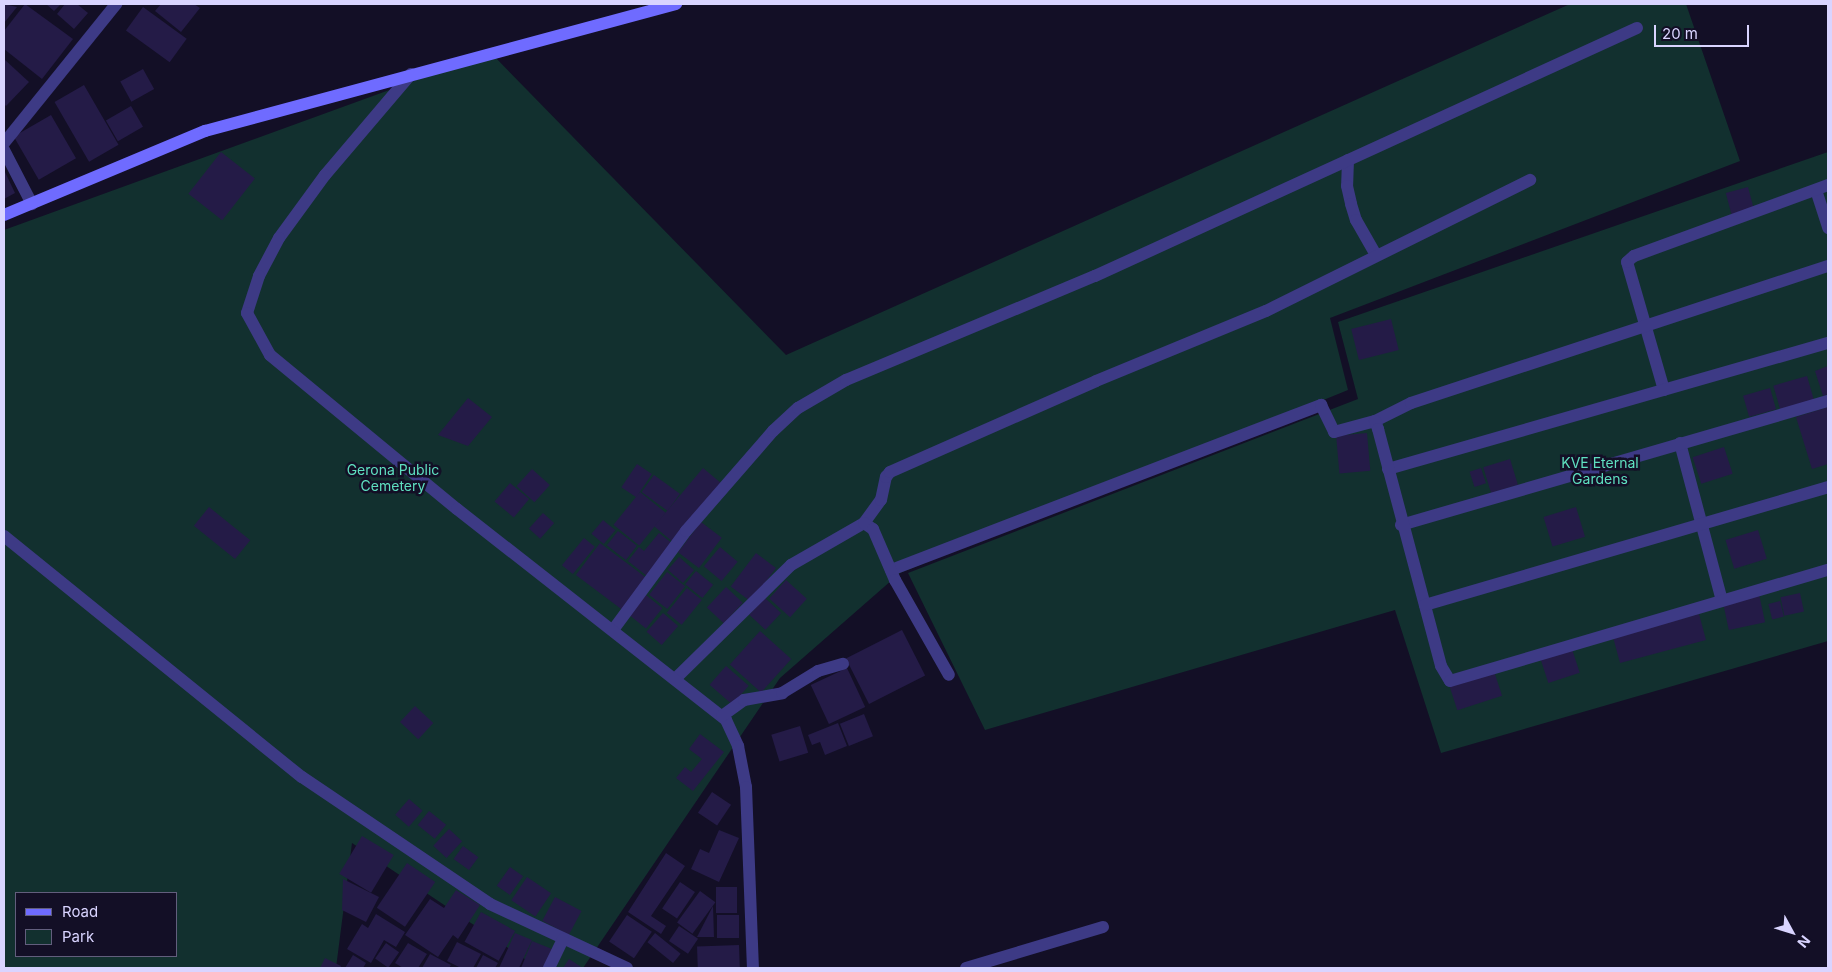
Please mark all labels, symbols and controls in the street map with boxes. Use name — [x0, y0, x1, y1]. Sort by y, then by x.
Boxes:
scale bar — [1657, 15, 1752, 47]
text: 20 m — [1662, 24, 1698, 43]
park label: KVE Eternal Gardens — [1561, 455, 1639, 488]
park label: Gerona Public Cemetery — [347, 462, 439, 494]
legend — [15, 892, 178, 957]
text: Road — [62, 902, 98, 921]
north arrow — [1767, 907, 1817, 957]
text: Park — [62, 927, 94, 946]
text: N — [1794, 932, 1814, 951]

